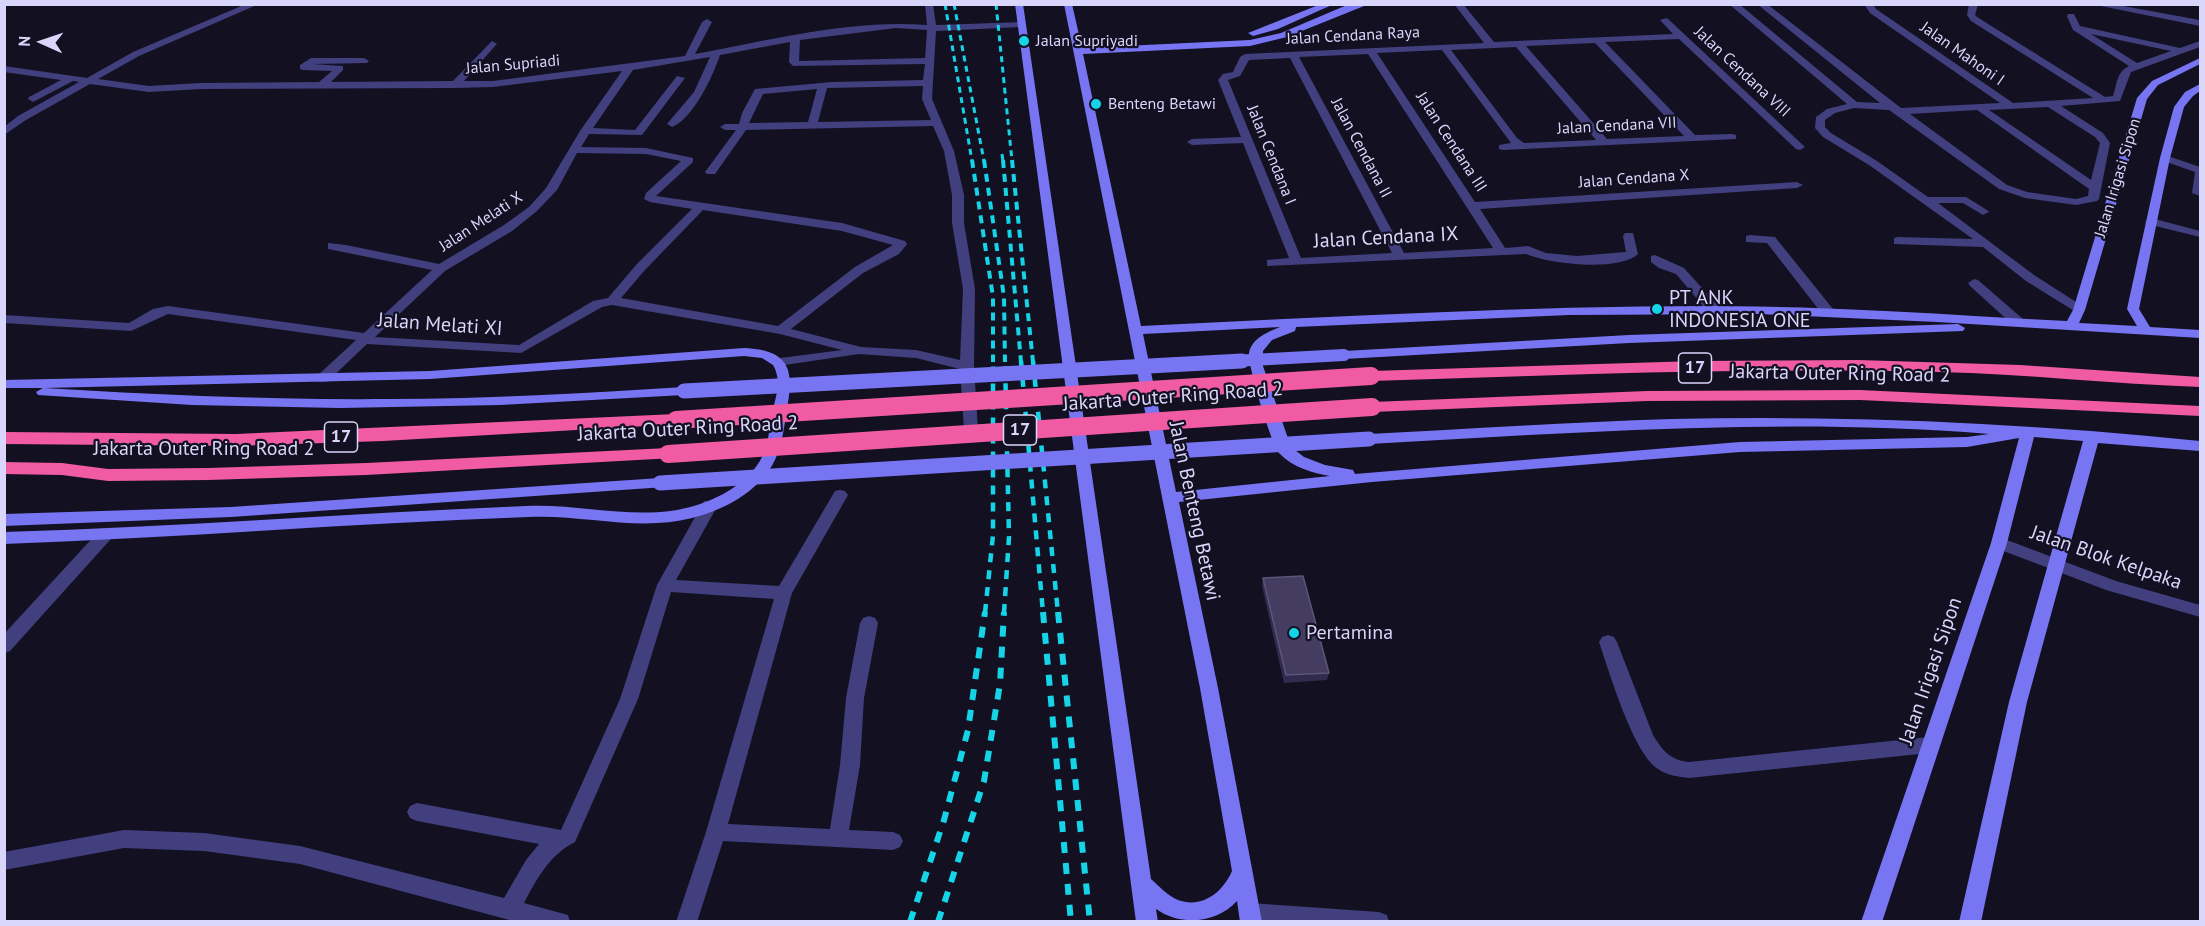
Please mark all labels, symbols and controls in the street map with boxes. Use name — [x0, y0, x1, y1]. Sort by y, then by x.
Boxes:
north arrow — [12, 12, 72, 72]
street label: Jalan Mahoni I — [1916, 18, 2008, 90]
street label: Jalan Cendana Raya — [1286, 23, 1420, 49]
street label: Jalan Cendana VIII — [1690, 23, 1794, 121]
place label: Jalan Supriyadi — [1036, 31, 1138, 51]
marker: Jalan Supriyadi — [1017, 34, 1031, 48]
text: N — [14, 35, 34, 47]
street label: Jalan Supriadi — [465, 51, 561, 79]
street label: Jalan Cendana III — [1412, 88, 1490, 196]
place label: Benteng Betawi — [1108, 94, 1216, 114]
street label: Jalan Cendana II — [1327, 95, 1395, 201]
marker: Benteng Betawi — [1089, 97, 1103, 111]
street label: Jalan Cendana I — [1242, 102, 1300, 208]
street label: Jalan Cendana VII — [1557, 113, 1677, 139]
street label: Jalan Irigasi Sipon — [2091, 116, 2145, 240]
street label: Jalan Cendana X — [1578, 166, 1690, 192]
street label: Jalan Melati X — [436, 188, 526, 256]
street label: Jalan Cendana IX — [1313, 222, 1459, 254]
place label: PT ANK INDONESIA ONE — [1669, 286, 1811, 333]
marker: PT ANK INDONESIA ONE — [1650, 302, 1664, 316]
street label: Jalan Melati XI — [377, 309, 503, 341]
road number: 17 — [1678, 353, 1712, 383]
street label: Jakarta Outer Ring Road 2 — [1729, 360, 1951, 388]
street label: Jakarta Outer Ring Road 2 — [1062, 377, 1284, 417]
street label: Jakarta Outer Ring Road 2 — [577, 411, 799, 447]
road number: 17 — [1004, 415, 1036, 445]
street label: Jalan Benteng Betawi — [1163, 419, 1225, 603]
road number: 17 — [324, 422, 358, 452]
street label: Jakarta Outer Ring Road 2 — [94, 437, 314, 461]
street label: Jalan Blok Kelpaka — [2027, 521, 2185, 595]
street label: Jalan Irigasi Sipon — [1895, 594, 1967, 748]
place label: Pertamina — [1306, 621, 1393, 645]
marker: Pertamina — [1287, 626, 1301, 640]

